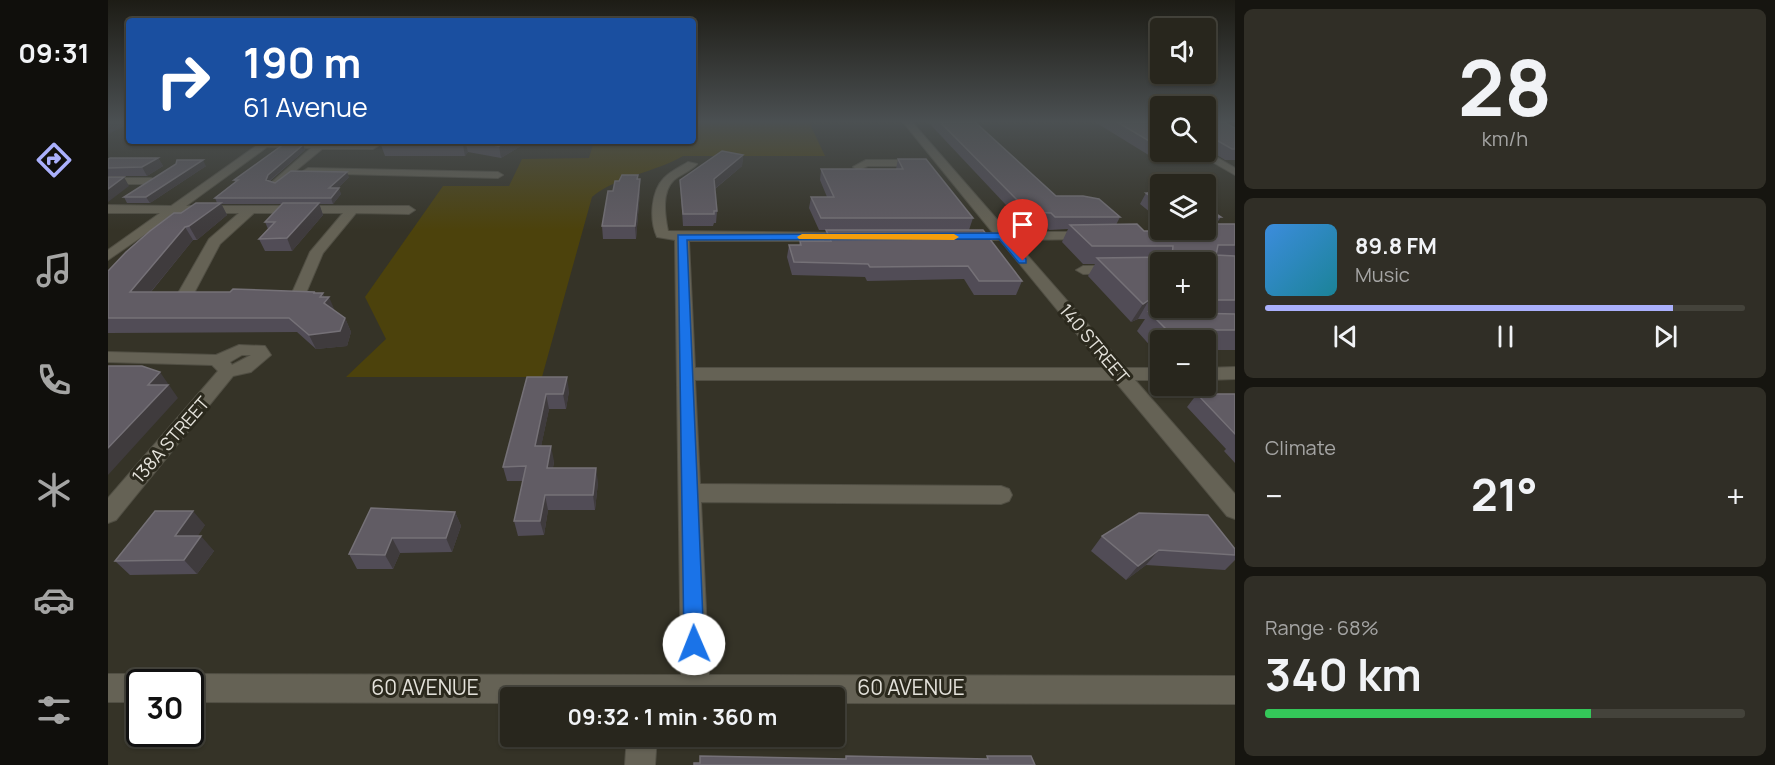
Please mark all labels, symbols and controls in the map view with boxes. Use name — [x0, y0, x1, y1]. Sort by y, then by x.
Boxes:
map controls — [1150, 18, 1216, 396]
button: sound — [1150, 18, 1216, 84]
text: 190 m — [243, 33, 361, 91]
text: 28 — [1458, 33, 1552, 139]
text: 09:31 — [18, 34, 90, 71]
icon: right — [144, 42, 222, 120]
text: 61 Avenue — [243, 88, 368, 125]
button: search — [1150, 96, 1216, 162]
text: km/h — [1482, 125, 1528, 152]
icon: directions — [33, 139, 75, 181]
button: layers — [1150, 174, 1216, 240]
pin — [997, 199, 1048, 261]
icon: arrive — [1006, 208, 1039, 241]
text: 89.8 FM — [1355, 231, 1437, 261]
icon: music — [33, 249, 75, 291]
button: + — [1150, 252, 1216, 318]
text: Music — [1355, 261, 1410, 288]
street label: 140 STREET — [1055, 299, 1135, 388]
icon: previous — [1329, 320, 1362, 353]
icon: pause — [1489, 320, 1522, 353]
icon: next — [1649, 320, 1682, 353]
button: − — [1150, 330, 1216, 396]
icon: phone — [33, 359, 75, 401]
street label: 138A STREET — [126, 391, 215, 488]
text: Climate — [1265, 434, 1336, 461]
text: 21° — [1471, 463, 1538, 525]
icon: climate — [33, 469, 75, 511]
text: − — [1265, 473, 1283, 518]
text: + — [1726, 473, 1745, 518]
icon: car — [33, 579, 75, 621]
position arrow — [662, 612, 726, 676]
text: Range · 68% — [1265, 614, 1379, 641]
text: 340 km — [1265, 643, 1422, 705]
speed limit sign: 30 — [126, 669, 204, 747]
street label: 60 AVENUE — [371, 673, 479, 701]
street label: 60 AVENUE — [857, 673, 965, 701]
icon: filters — [33, 689, 75, 731]
text: 09:32 · 1 min · 360 m — [568, 702, 777, 732]

